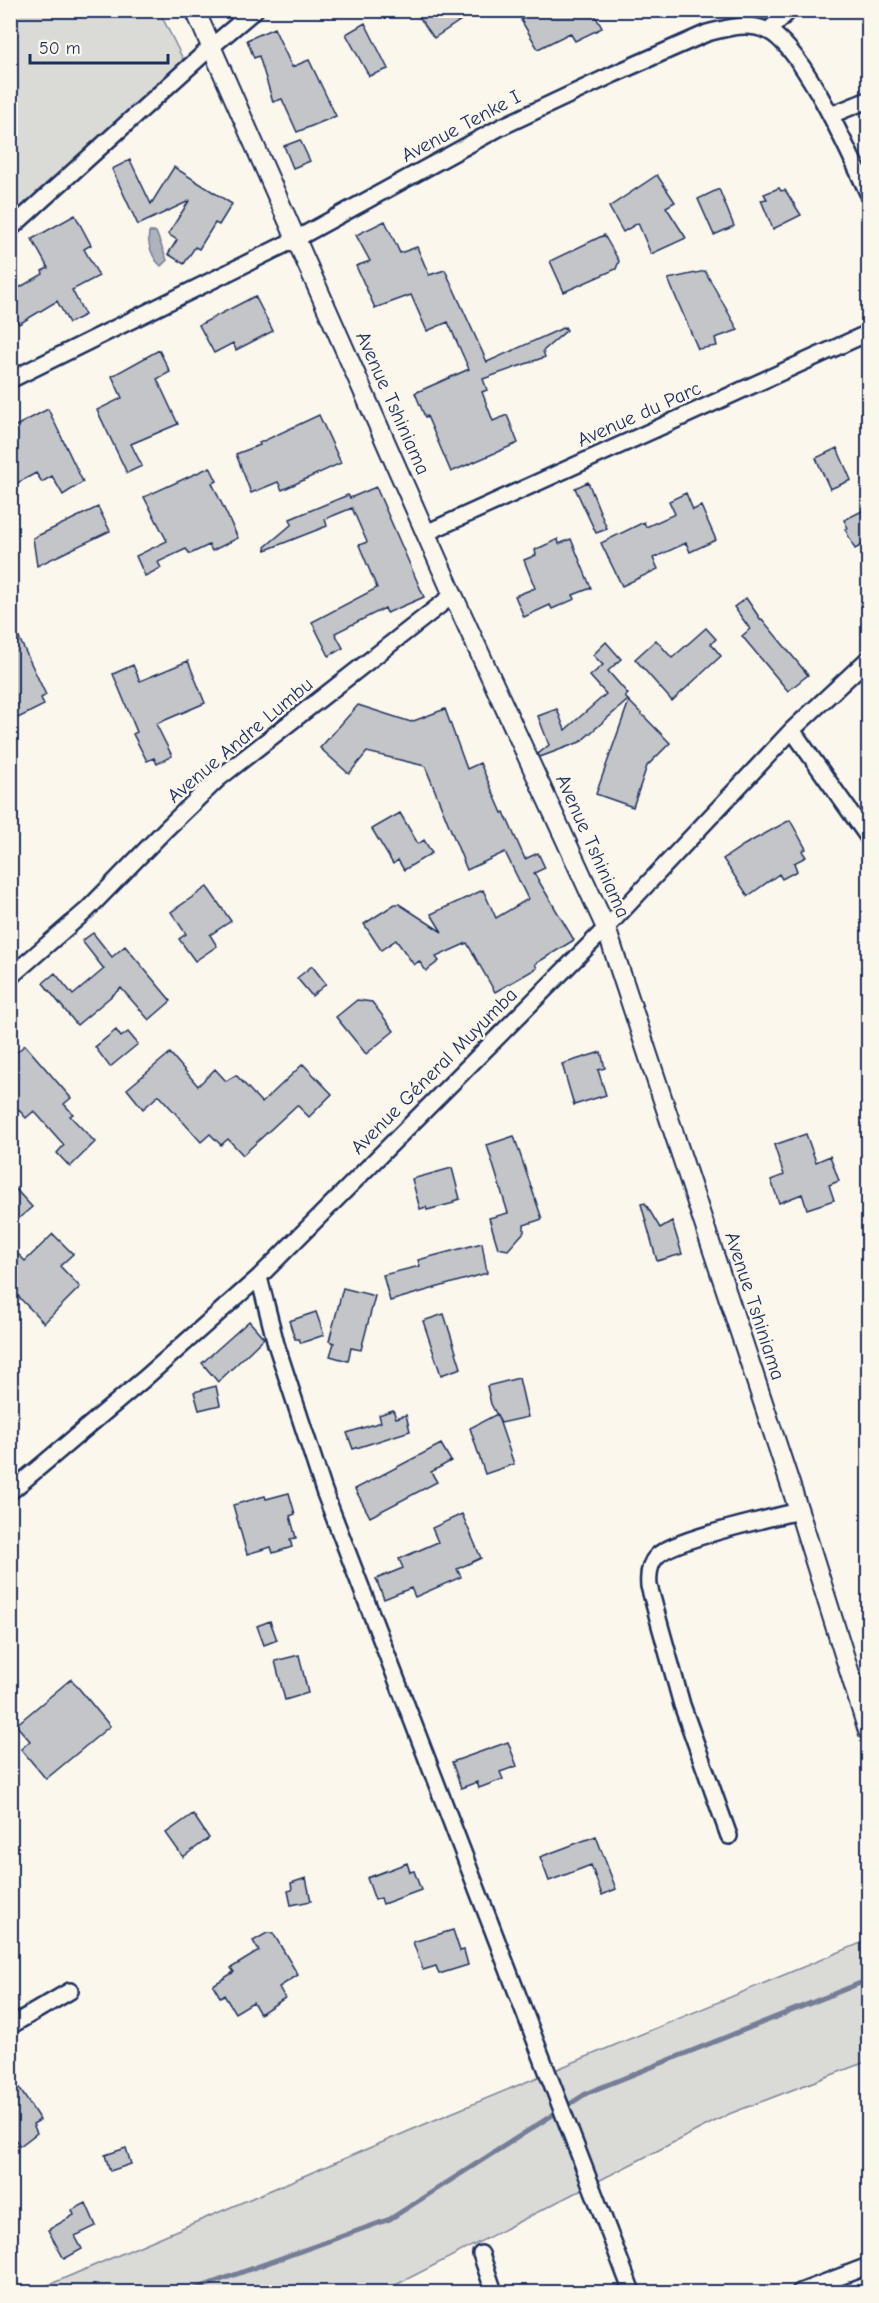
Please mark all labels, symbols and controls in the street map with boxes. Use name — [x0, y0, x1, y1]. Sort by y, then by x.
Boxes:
scale bar — [30, 27, 168, 65]
text: 50 m — [39, 38, 81, 59]
street label: Avenue Tenke I — [398, 85, 525, 167]
street label: Avenue Tshiniama — [351, 328, 435, 478]
street label: Avenue du Parc — [574, 376, 705, 452]
street label: Avenue Andre Lumbu — [163, 673, 317, 807]
street label: Avenue Tshiniama — [551, 771, 635, 921]
street label: Avenue Géneral Muyumba — [346, 983, 522, 1159]
street label: Avenue Tshiniama — [720, 1229, 790, 1383]

